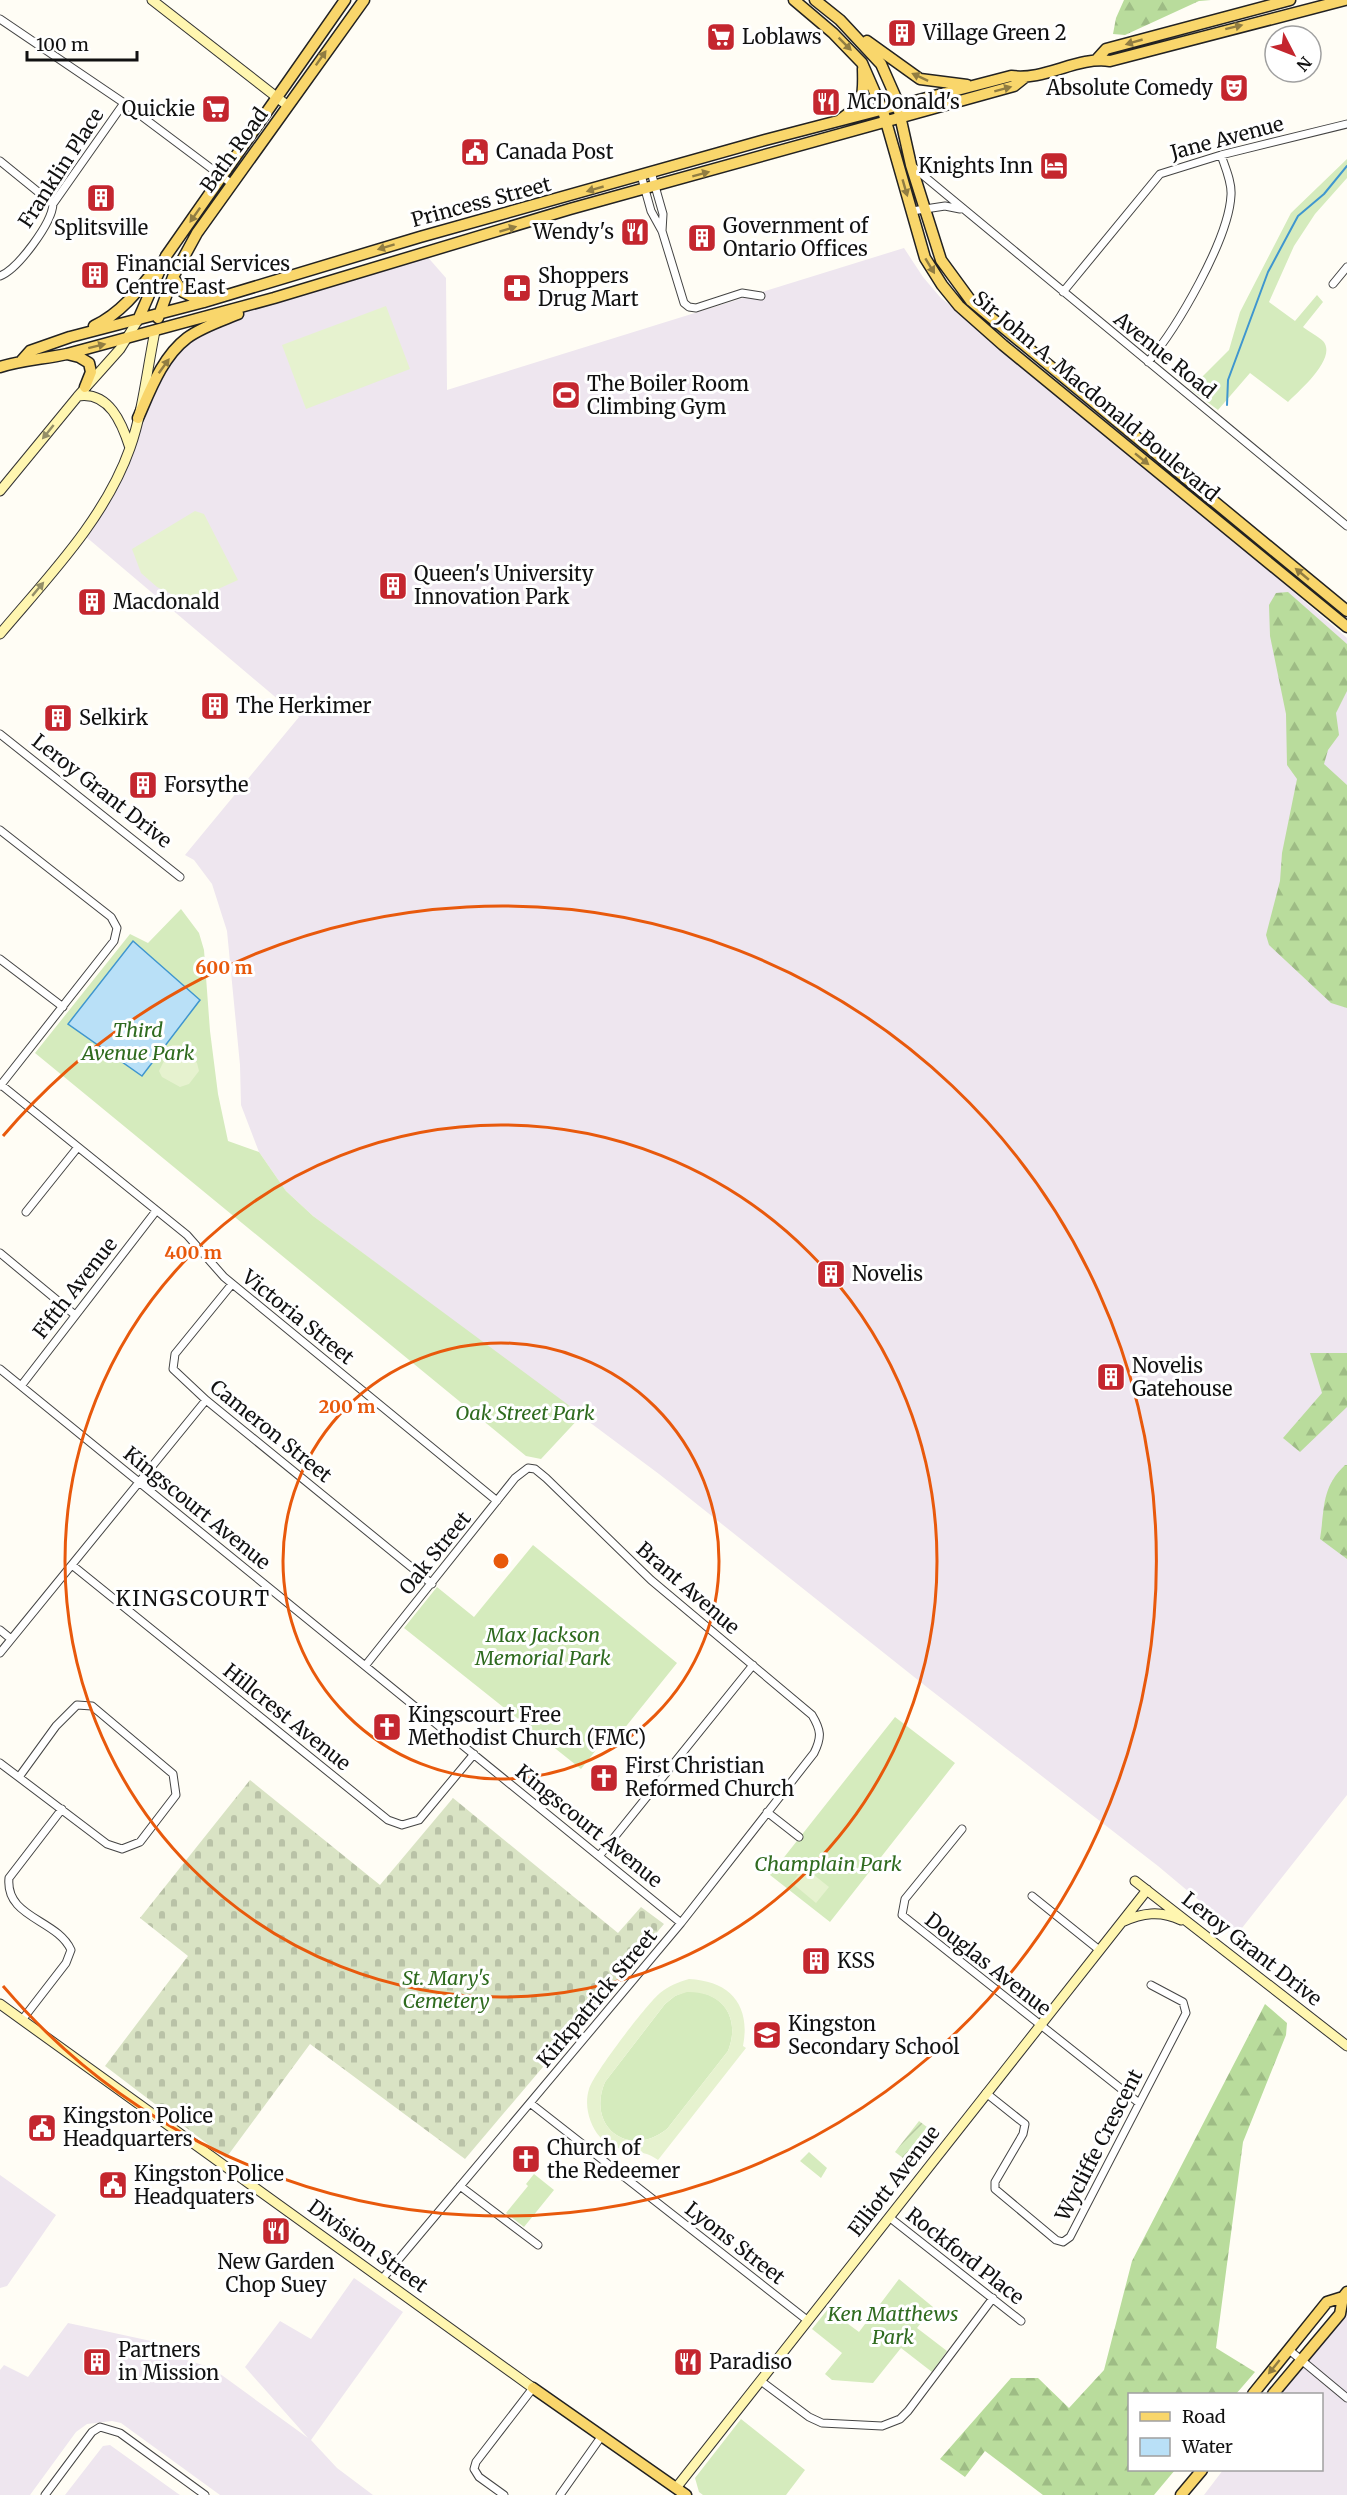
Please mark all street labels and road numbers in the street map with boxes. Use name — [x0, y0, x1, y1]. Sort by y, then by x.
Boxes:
street label: Bath Road — [194, 102, 273, 197]
street label: Franklin Place — [13, 103, 109, 232]
street label: Jane Avenue — [1167, 110, 1286, 165]
street label: Princess Street — [408, 171, 554, 232]
street label: Sir John A. Macdonald Boulevard — [968, 285, 1225, 506]
street label: Avenue Road — [1109, 305, 1221, 403]
street label: Leroy Grant Drive — [27, 728, 177, 853]
street label: Fifth Avenue — [27, 1232, 122, 1343]
street label: Victoria Street — [237, 1263, 360, 1370]
street label: Cameron Street — [205, 1374, 337, 1487]
street label: Kingscourt Avenue — [119, 1441, 276, 1574]
street label: Oak Street — [393, 1506, 476, 1599]
street label: Brant Avenue — [632, 1536, 745, 1639]
street label: Hillcrest Avenue — [219, 1658, 356, 1776]
street label: Kingscourt Avenue — [511, 1759, 668, 1892]
street label: Leroy Grant Drive — [1177, 1886, 1327, 2011]
street label: Douglas Avenue — [920, 1907, 1056, 2021]
street label: Kirkpatrick Street — [531, 1923, 662, 2072]
street label: Wycliffe Crescent — [1049, 2065, 1148, 2226]
street label: Elliott Avenue — [843, 2120, 945, 2241]
street label: Division Street — [304, 2194, 433, 2298]
street label: Lyons Street — [681, 2196, 790, 2289]
street label: Rockford Place — [901, 2202, 1029, 2309]

